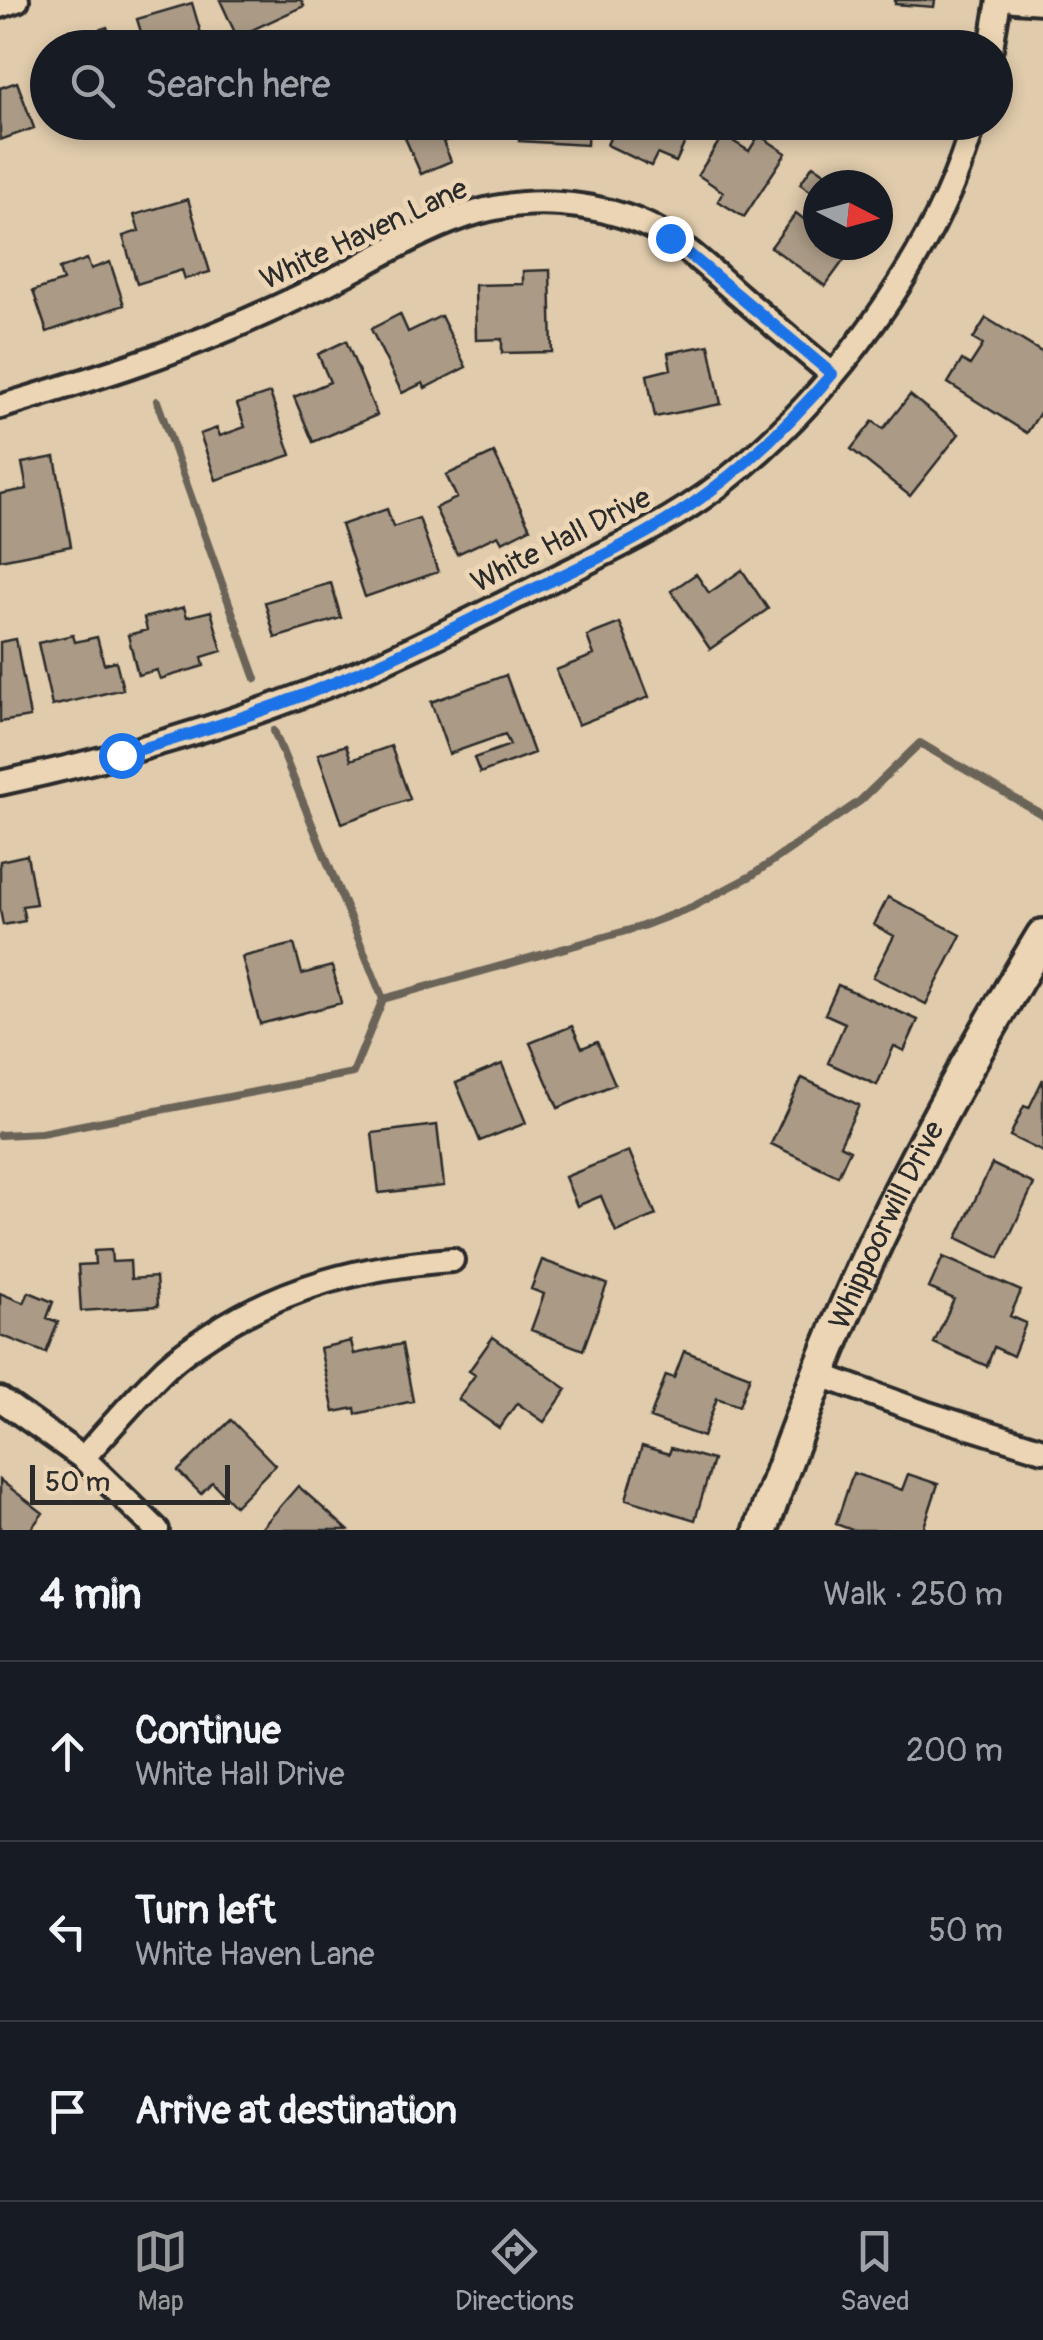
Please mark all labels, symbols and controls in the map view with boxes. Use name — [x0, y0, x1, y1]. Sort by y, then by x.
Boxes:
search box — [30, 30, 1013, 140]
icon: search — [65, 58, 120, 113]
text: Search here — [145, 61, 331, 109]
street label: White Haven Lane — [254, 170, 474, 298]
north arrow — [803, 170, 893, 260]
route end — [648, 216, 694, 262]
street label: White Hall Drive — [465, 479, 657, 601]
route start — [99, 733, 145, 779]
street label: Whippoorwill Drive — [821, 1114, 952, 1335]
scale bar — [30, 1460, 230, 1504]
text: 50 m — [45, 1465, 110, 1500]
text: 4 min — [40, 1569, 142, 1621]
text: Walk · 250 m — [823, 1575, 1003, 1615]
text: Continue — [135, 1707, 281, 1755]
icon: ahead — [40, 1724, 95, 1779]
text: 200 m — [906, 1731, 1003, 1771]
text: White Hall Drive — [135, 1755, 345, 1795]
text: Turn left — [135, 1887, 276, 1935]
icon: left — [40, 1904, 95, 1959]
text: 50 m — [928, 1911, 1003, 1951]
text: White Haven Lane — [135, 1935, 375, 1975]
icon: arrive — [40, 2084, 95, 2139]
text: Arrive at destination — [135, 2087, 457, 2135]
tab: Map — [133, 2224, 188, 2319]
tab: Directions — [455, 2224, 574, 2319]
tab: Saved — [840, 2224, 910, 2319]

